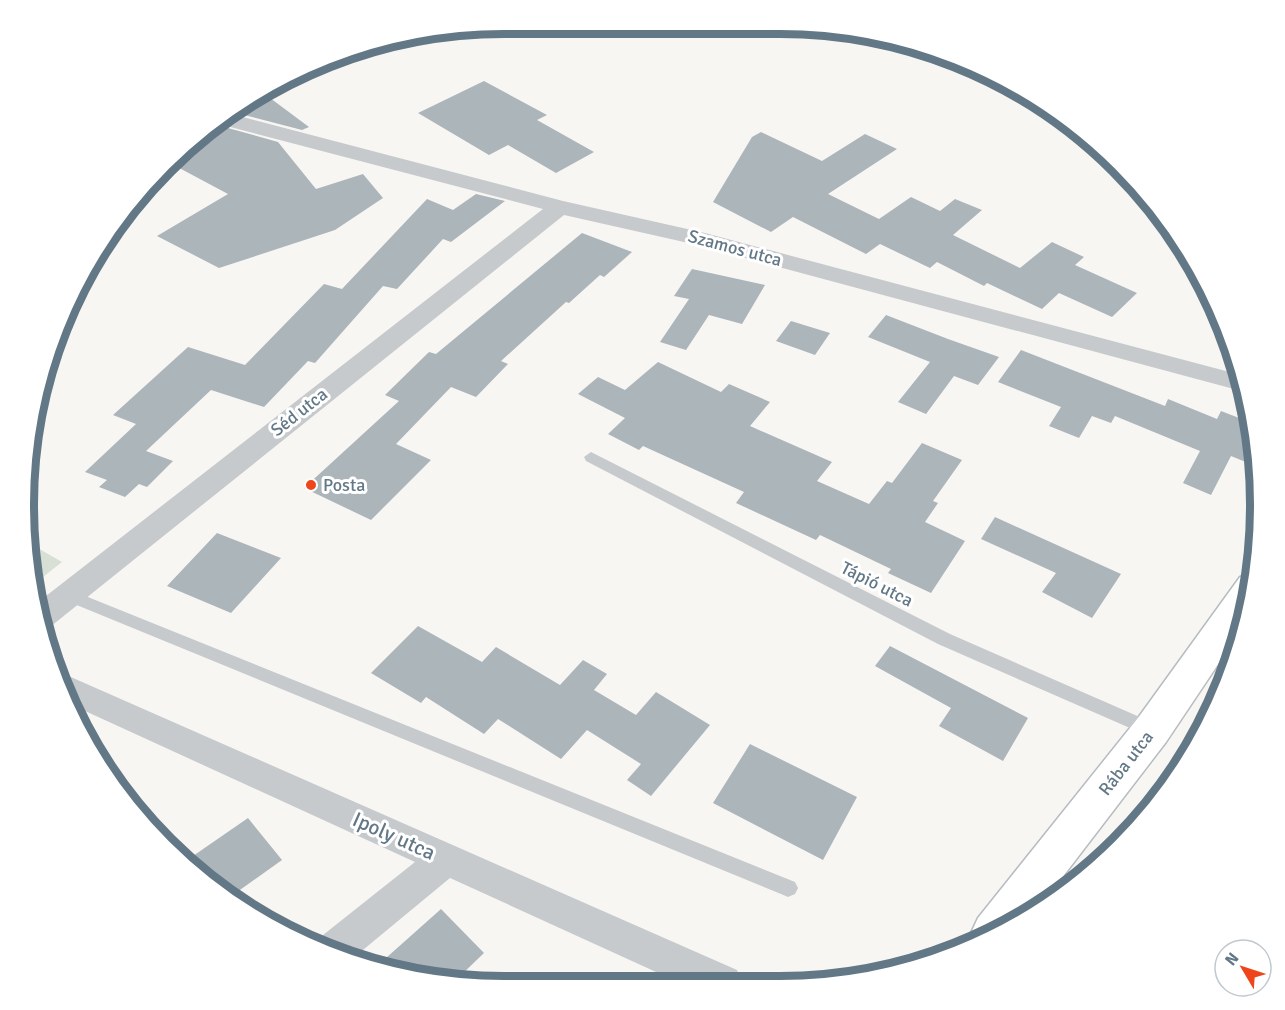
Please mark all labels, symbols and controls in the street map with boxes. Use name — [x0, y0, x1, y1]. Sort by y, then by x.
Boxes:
street label: Szamos utca — [686, 225, 784, 271]
street label: Séd utca — [266, 383, 332, 441]
place label: Posta — [323, 474, 365, 496]
marker: Posta — [304, 478, 318, 492]
street label: Tápió utca — [837, 556, 917, 612]
street label: Rába utca — [1094, 726, 1158, 800]
street label: Ipoly utca — [349, 806, 439, 866]
north arrow — [1213, 938, 1273, 998]
text: N — [1221, 949, 1243, 970]

